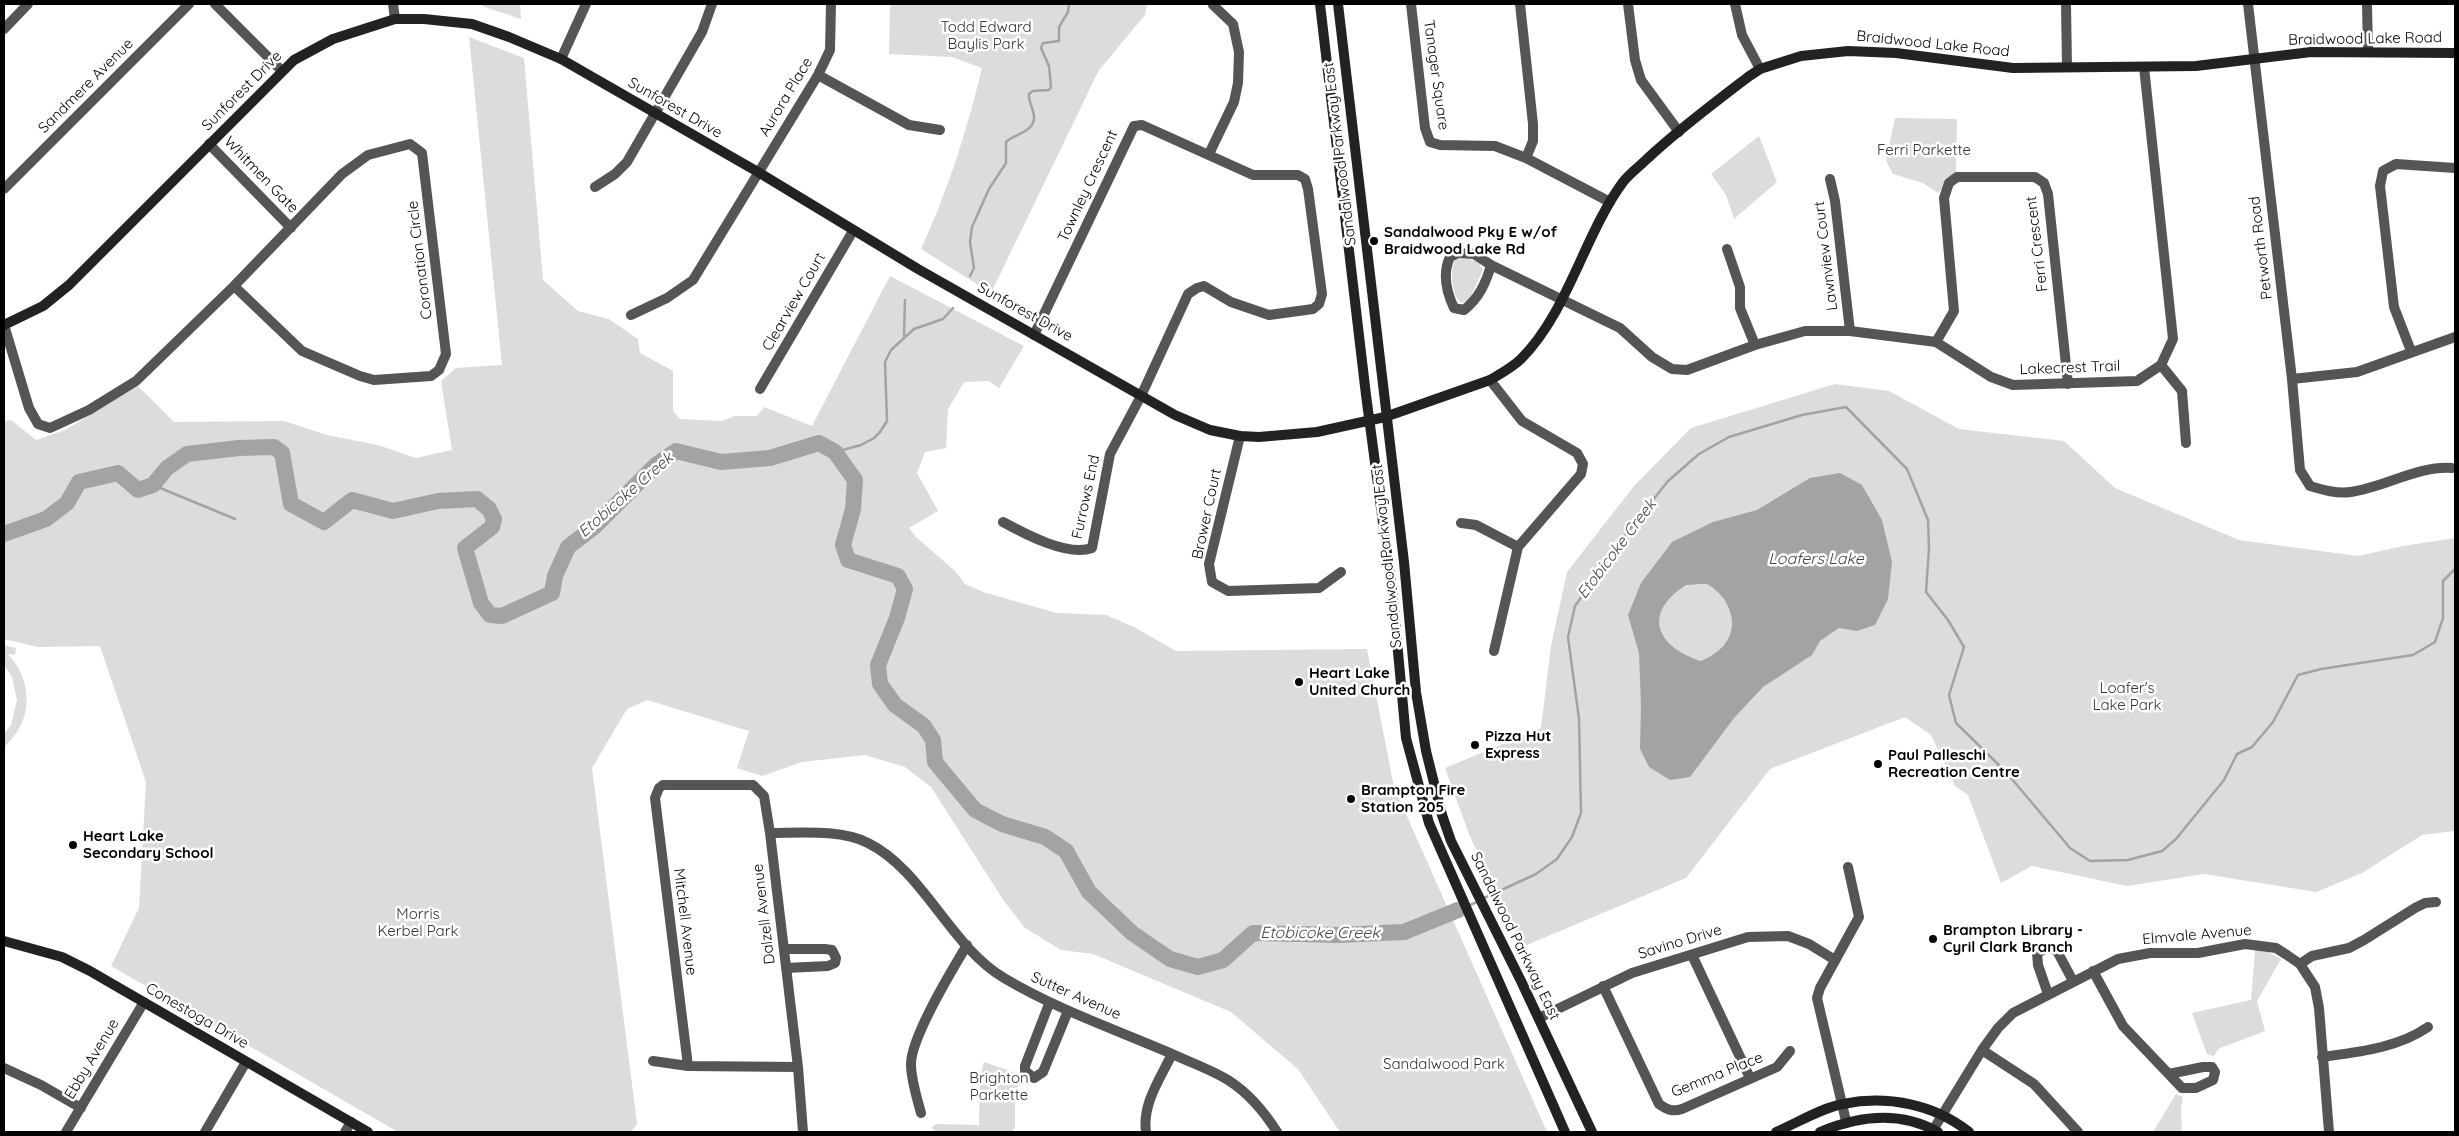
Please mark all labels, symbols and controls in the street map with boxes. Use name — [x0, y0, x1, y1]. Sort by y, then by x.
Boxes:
park label: Todd Edward Baylis Park — [940, 18, 1032, 53]
street label: Tanager Square — [1419, 19, 1453, 131]
street label: Braidwood Lake Road — [1856, 27, 2010, 61]
street label: Braidwood Lake Road — [2288, 29, 2442, 49]
street label: Sandmere Avenue — [35, 35, 137, 137]
street label: Sunforest Drive — [198, 47, 286, 135]
street label: Aurora Place — [755, 54, 817, 140]
street label: Sandalwood Parkway East — [1320, 61, 1360, 247]
street label: Sunforest Drive — [625, 74, 725, 142]
street label: Townley Crescent — [1054, 127, 1122, 245]
street label: Whitmen Gate — [220, 133, 302, 217]
park label: Ferri Parkette — [1877, 141, 1971, 159]
street label: Ferri Crescent — [2022, 195, 2052, 293]
street label: Petworth Road — [2246, 195, 2276, 301]
street label: Coronation Circle — [404, 200, 436, 320]
street label: Lawnview Court — [1810, 200, 1842, 312]
place label: Sandalwood Pky E w/of Braidwood Lake Rd — [1384, 223, 1557, 258]
marker: Sandalwood Pky E w/of Braidwood Lake Rd — [1368, 235, 1380, 247]
street label: Clearview Court — [759, 250, 829, 354]
street label: Sunforest Drive — [974, 278, 1076, 346]
street label: Lakecrest Trail — [2019, 357, 2121, 379]
water label: Etobicoke Creek — [575, 448, 677, 542]
street label: Furrows End — [1068, 453, 1104, 541]
street label: Sandalwood Parkway East — [1368, 463, 1406, 649]
street label: Brower Court — [1189, 467, 1225, 561]
water label: Etobicoke Creek — [1573, 495, 1661, 603]
water label: Loafers Lake — [1768, 549, 1864, 569]
place label: Heart Lake United Church — [1309, 664, 1410, 699]
marker: Heart Lake United Church — [1293, 676, 1305, 688]
park label: Loafer's Lake Park — [2092, 679, 2162, 714]
place label: Pizza Hut Express — [1485, 727, 1551, 762]
marker: Pizza Hut Express — [1469, 739, 1481, 751]
place label: Paul Palleschi Recreation Centre — [1888, 746, 2020, 781]
marker: Paul Palleschi Recreation Centre — [1872, 758, 1884, 770]
place label: Brampton Fire Station 205 — [1361, 781, 1465, 816]
marker: Brampton Fire Station 205 — [1345, 793, 1357, 805]
place label: Heart Lake Secondary School — [83, 827, 214, 862]
marker: Heart Lake Secondary School — [67, 839, 79, 851]
street label: Sandalwood Parkway East — [1466, 849, 1564, 1023]
street label: Dalzell Avenue — [749, 863, 779, 965]
street label: Mitchell Avenue — [670, 867, 700, 977]
park label: Morris Kerbel Park — [378, 905, 458, 940]
street label: Savino Drive — [1636, 921, 1724, 963]
place label: Brampton Library - Cyril Clark Branch — [1943, 921, 2083, 956]
street label: Elmvale Avenue — [2142, 921, 2252, 949]
water label: Etobicoke Creek — [1260, 923, 1380, 943]
marker: Brampton Library - Cyril Clark Branch — [1927, 933, 1939, 945]
street label: Sutter Avenue — [1028, 968, 1124, 1024]
street label: Conestoga Drive — [142, 979, 252, 1053]
street label: Ebby Avenue — [61, 1016, 123, 1102]
street label: Gemma Place — [1669, 1048, 1765, 1102]
park label: Sandalwood Park — [1383, 1055, 1505, 1073]
park label: Brighton Parkette — [969, 1069, 1029, 1104]

